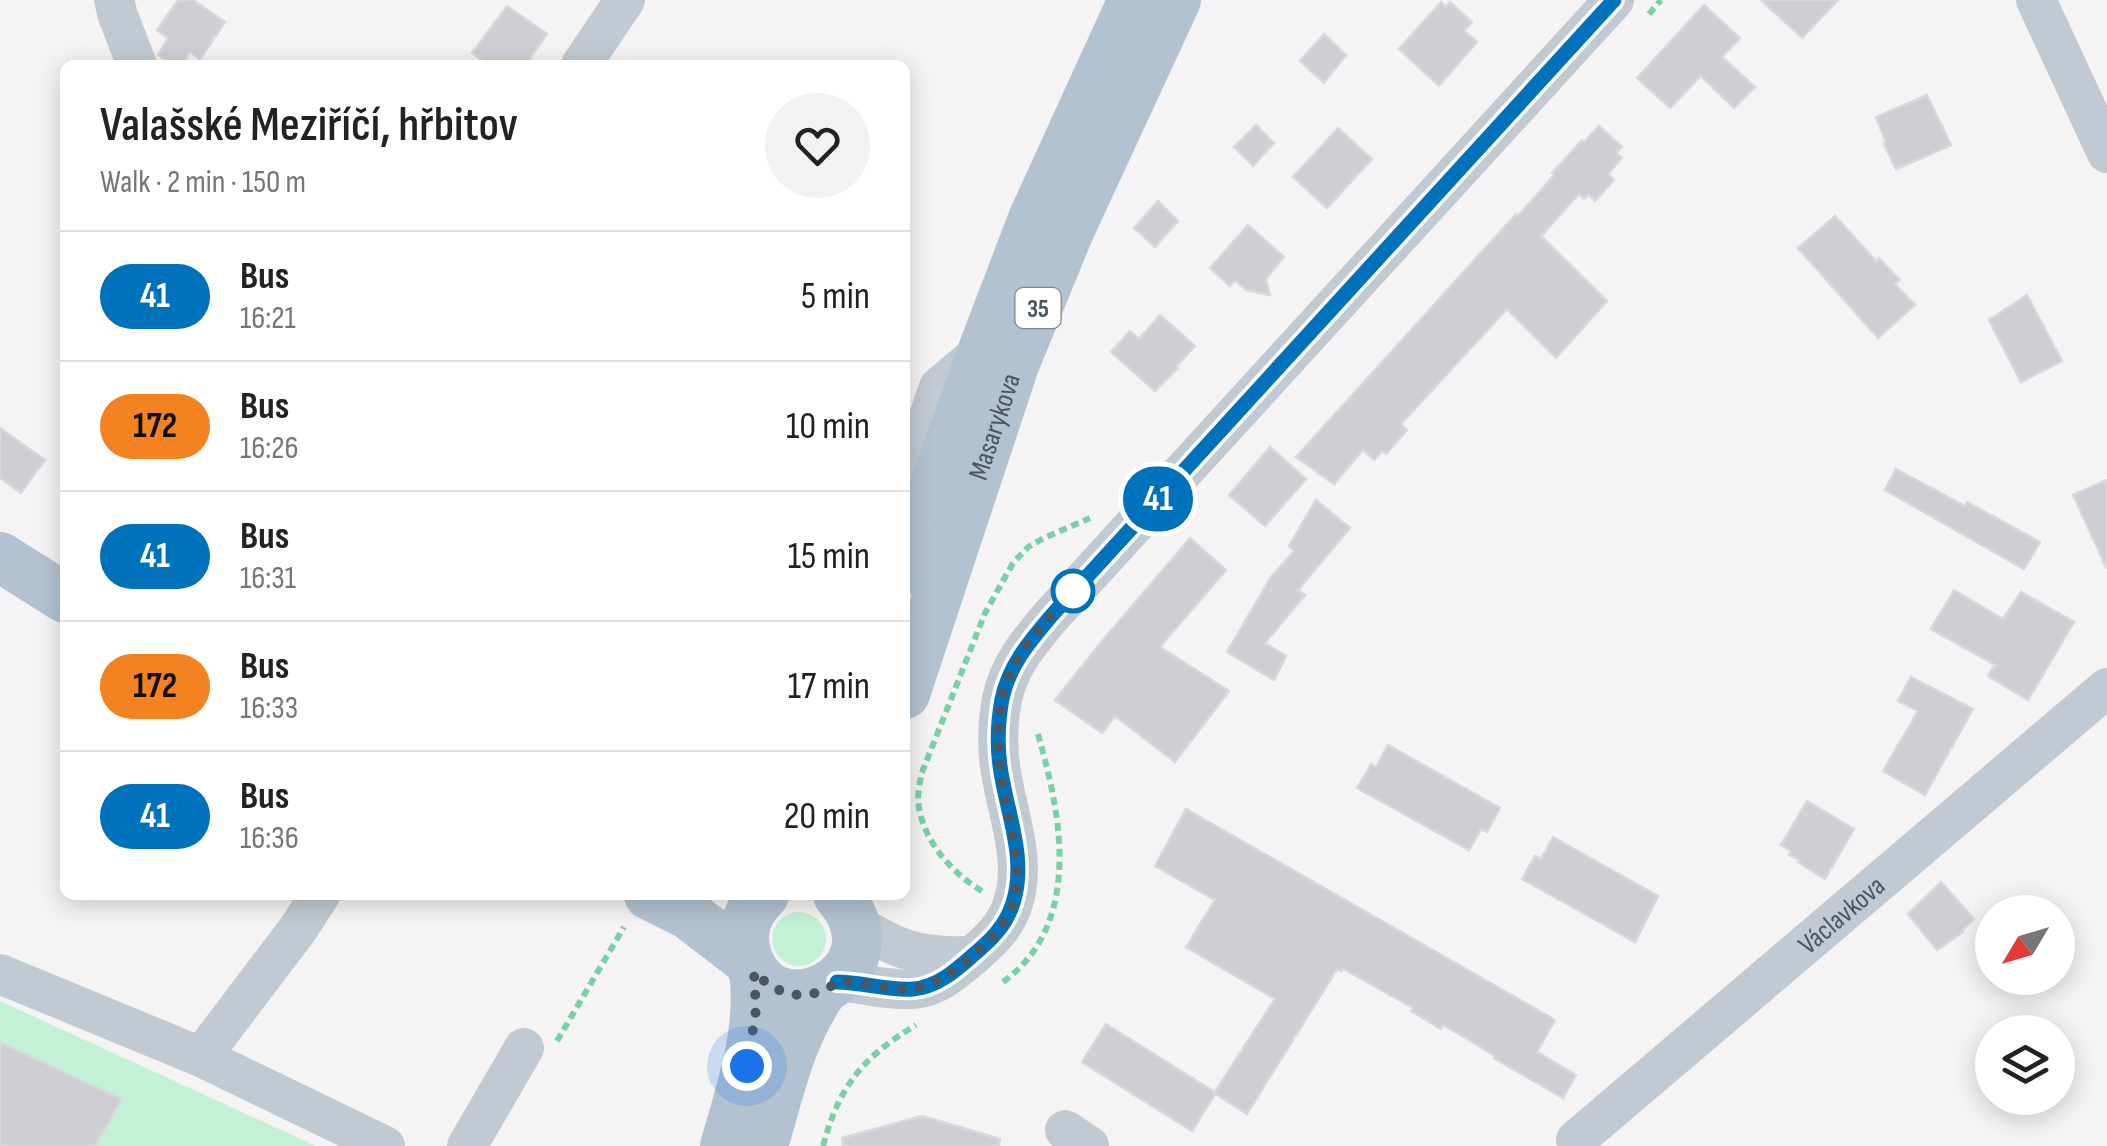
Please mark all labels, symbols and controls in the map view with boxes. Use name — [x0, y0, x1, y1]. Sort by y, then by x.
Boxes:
button: heart — [765, 93, 870, 198]
text: Valašské Meziříčí, hřbitov — [100, 97, 518, 154]
text: Walk · 2 min · 150 m — [100, 163, 306, 202]
text: Bus — [240, 254, 289, 299]
text: 5 min — [801, 274, 870, 319]
text: 41 — [140, 275, 170, 318]
road number: 35 — [1016, 288, 1060, 328]
text: 16:21 — [240, 299, 296, 338]
street label: Masarykova — [962, 369, 1028, 484]
text: Bus — [240, 384, 289, 429]
text: 10 min — [786, 404, 870, 449]
text: 172 — [133, 405, 177, 448]
text: 16:26 — [240, 429, 298, 468]
line badge: 41 — [1113, 466, 1203, 532]
text: 41 — [1143, 478, 1173, 521]
text: Bus — [240, 514, 289, 559]
text: 15 min — [788, 534, 870, 579]
text: 41 — [140, 535, 170, 578]
text: 16:31 — [240, 559, 296, 598]
unlabelled marker — [1052, 570, 1094, 612]
text: Bus — [240, 644, 289, 689]
text: 17 min — [788, 664, 870, 709]
text: 172 — [133, 665, 177, 708]
text: 16:33 — [240, 689, 298, 728]
text: Bus — [240, 774, 289, 819]
text: 20 min — [784, 794, 870, 839]
text: 41 — [140, 795, 170, 838]
text: 16:36 — [240, 819, 299, 858]
street label: Václavkova — [1792, 870, 1892, 962]
north arrow — [1975, 895, 2075, 995]
map controls — [1975, 895, 2075, 1115]
button: layers — [1975, 1015, 2075, 1115]
your location — [722, 1041, 772, 1091]

